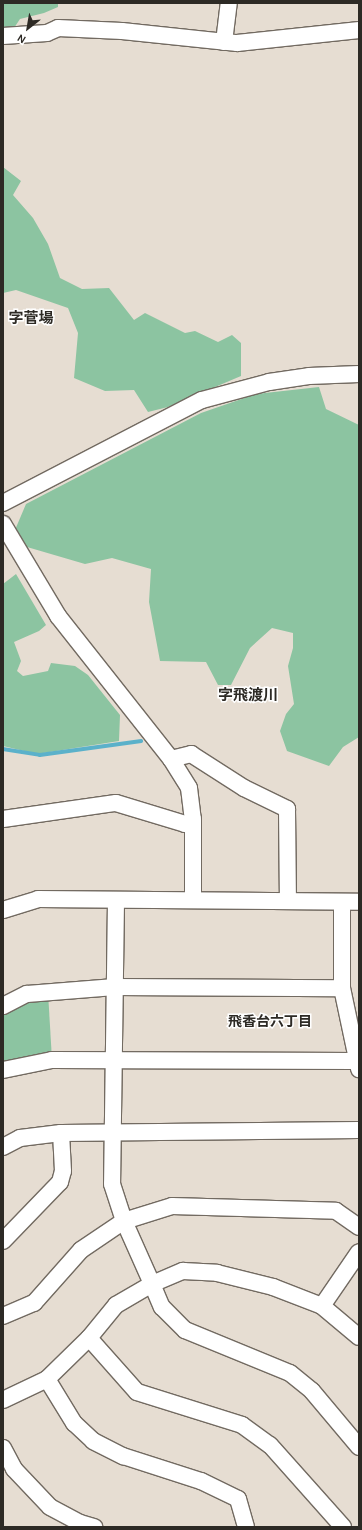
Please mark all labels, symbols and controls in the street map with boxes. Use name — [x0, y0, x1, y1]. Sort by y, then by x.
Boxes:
north arrow — [8, 8, 48, 48]
text: N — [15, 31, 28, 46]
district label: 字菅場 — [9, 310, 53, 328]
district label: 字飛渡川 — [218, 687, 278, 705]
district label: 飛香台六丁目 — [228, 1014, 312, 1030]

